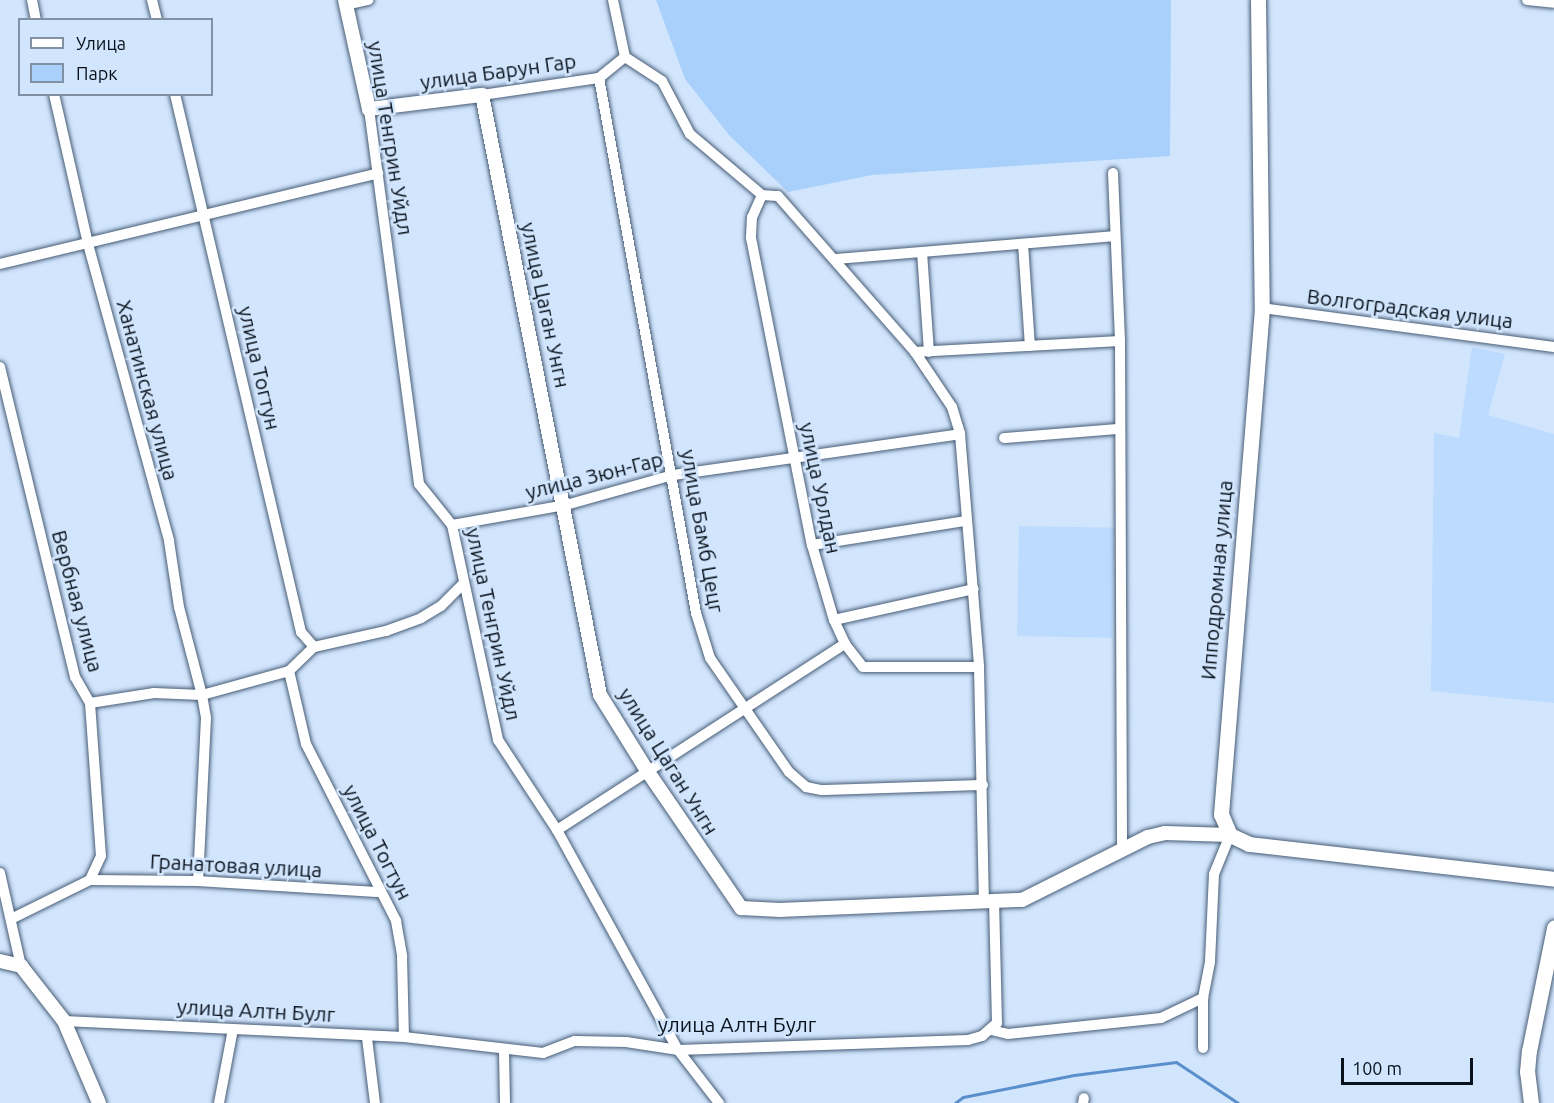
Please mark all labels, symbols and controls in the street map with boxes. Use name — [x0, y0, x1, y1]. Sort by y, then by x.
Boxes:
legend — [18, 18, 213, 96]
text: Улица — [76, 33, 126, 53]
street label: улица Тенгрин Уйдл — [363, 39, 419, 237]
street label: улица Барун Гар — [418, 48, 578, 94]
text: Парк — [76, 63, 117, 83]
street label: улица Цаган Унгн — [516, 220, 576, 390]
street label: Волгоградская улица — [1306, 283, 1514, 333]
street label: Ханатинская улица — [112, 297, 184, 483]
street label: улица Тогтун — [234, 304, 286, 432]
street label: улица Урлдан — [795, 420, 847, 556]
street label: улица Зюн-Гар — [523, 446, 665, 504]
street label: улица Бамб Цецг — [676, 447, 730, 615]
street label: Ипподромная улица — [1195, 479, 1237, 681]
street label: улица Тенгрин Уйдл — [461, 525, 527, 723]
street label: Вербная улица — [47, 527, 109, 675]
street label: улица Цаган Унгн — [614, 683, 724, 839]
street label: улица Тогтун — [338, 780, 418, 904]
street label: Гранатовая улица — [149, 848, 323, 882]
street label: улица Алтн Булг — [176, 993, 336, 1027]
street label: улица Алтн Булг — [658, 1011, 816, 1037]
scale bar — [1344, 1046, 1476, 1084]
text: 100 m — [1352, 1058, 1402, 1078]

